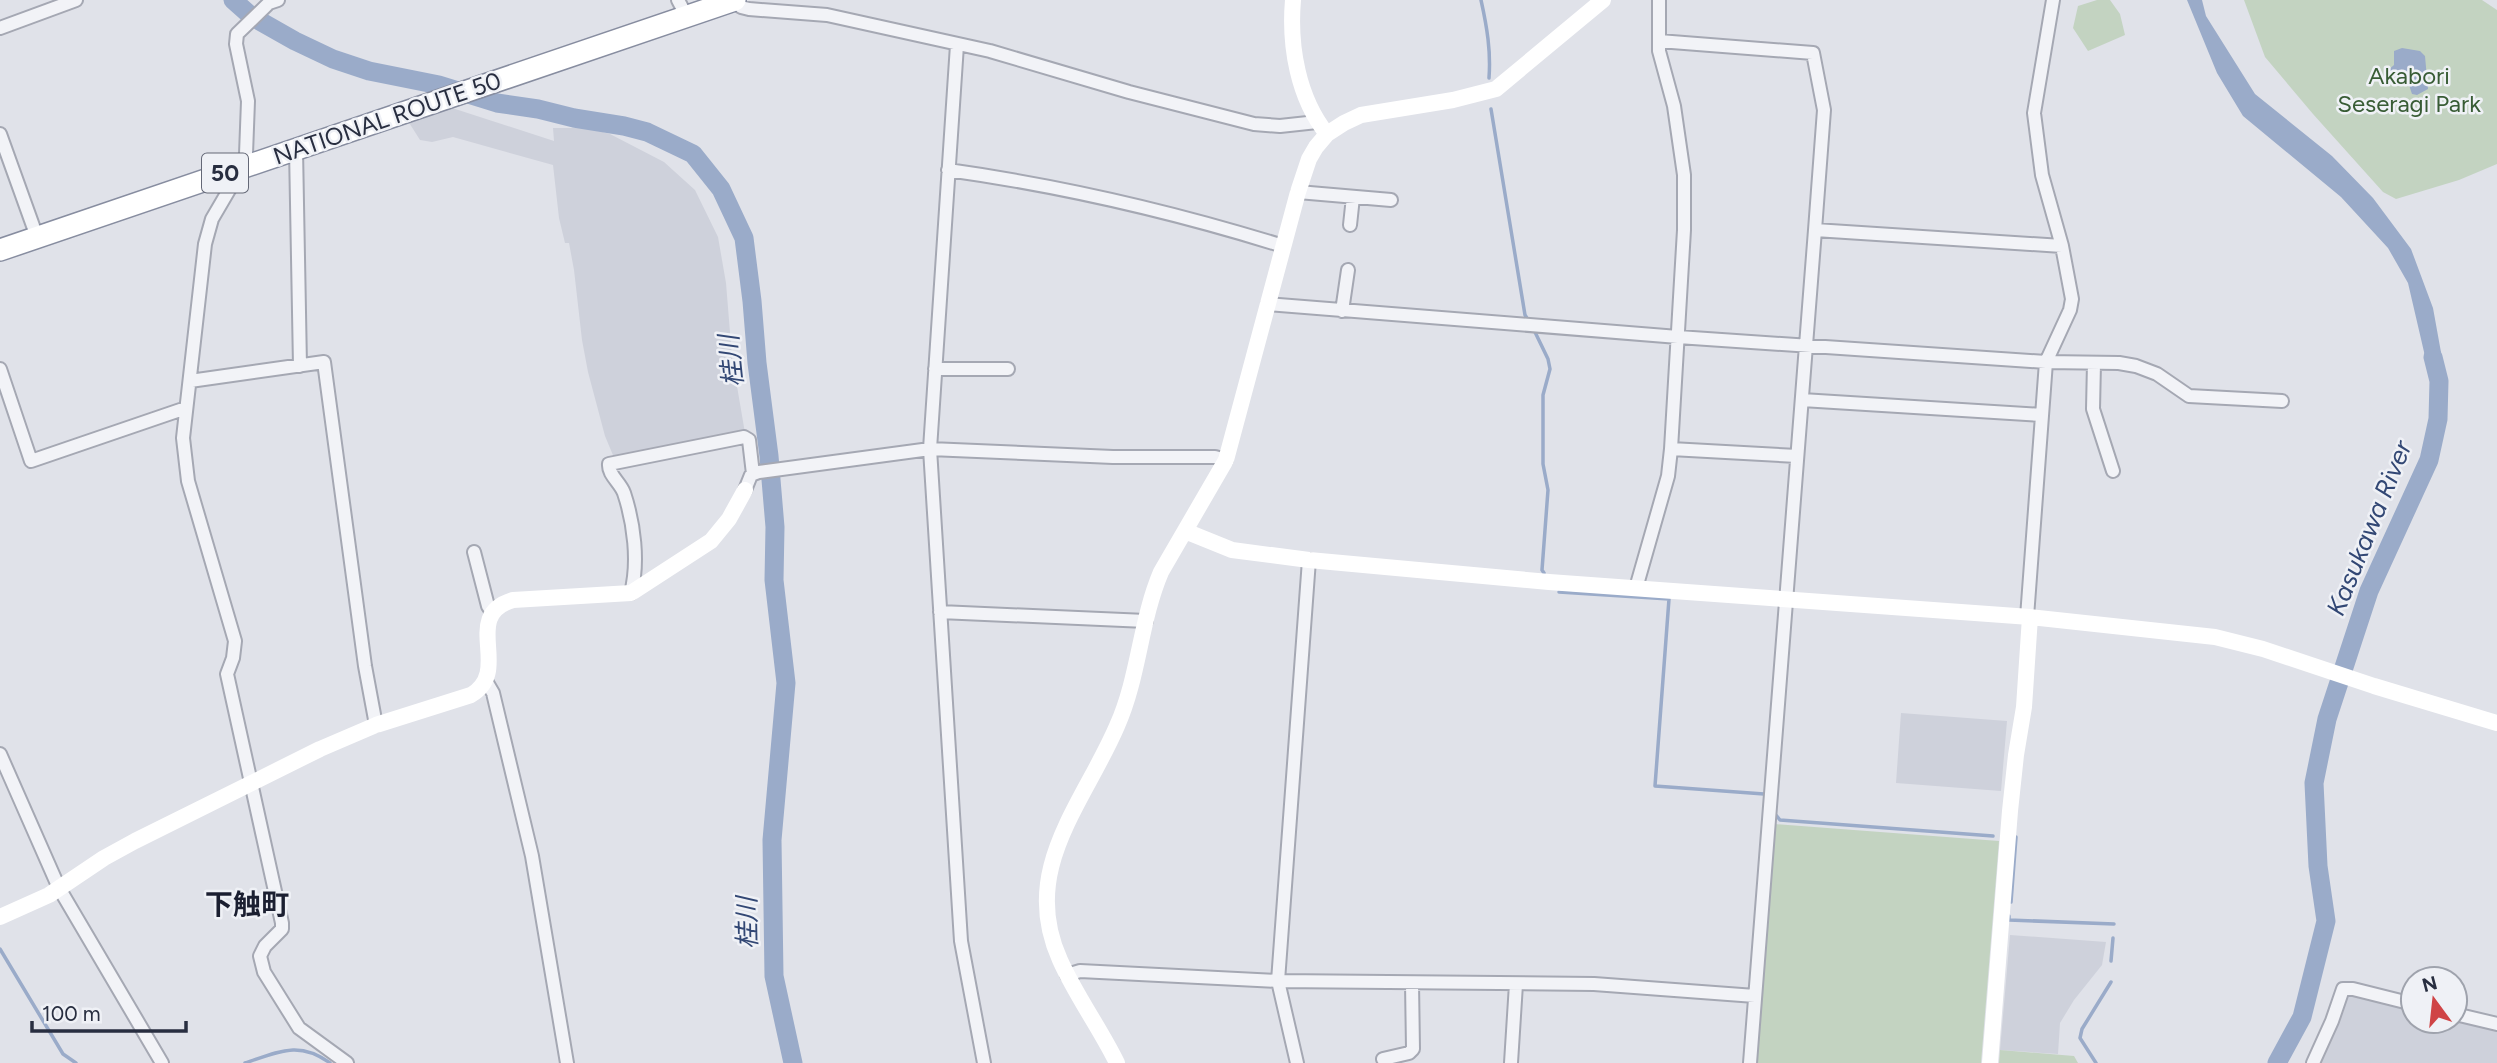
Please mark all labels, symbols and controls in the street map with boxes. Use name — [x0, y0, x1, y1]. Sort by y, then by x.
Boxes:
park label: Akabori Seseragi Park — [2337, 61, 2481, 118]
street label: NATIONAL ROUTE 50 — [269, 65, 505, 171]
road number: 50 — [202, 154, 248, 192]
water label: 桂川 — [712, 330, 750, 389]
water label: Kasukawa River — [2319, 435, 2419, 620]
district label: 下触町 — [205, 887, 289, 921]
water label: 桂川 — [730, 894, 763, 949]
north arrow — [2399, 965, 2469, 1035]
text: N — [2420, 971, 2440, 997]
scale bar — [32, 990, 186, 1034]
text: 100 m — [42, 1001, 101, 1026]

